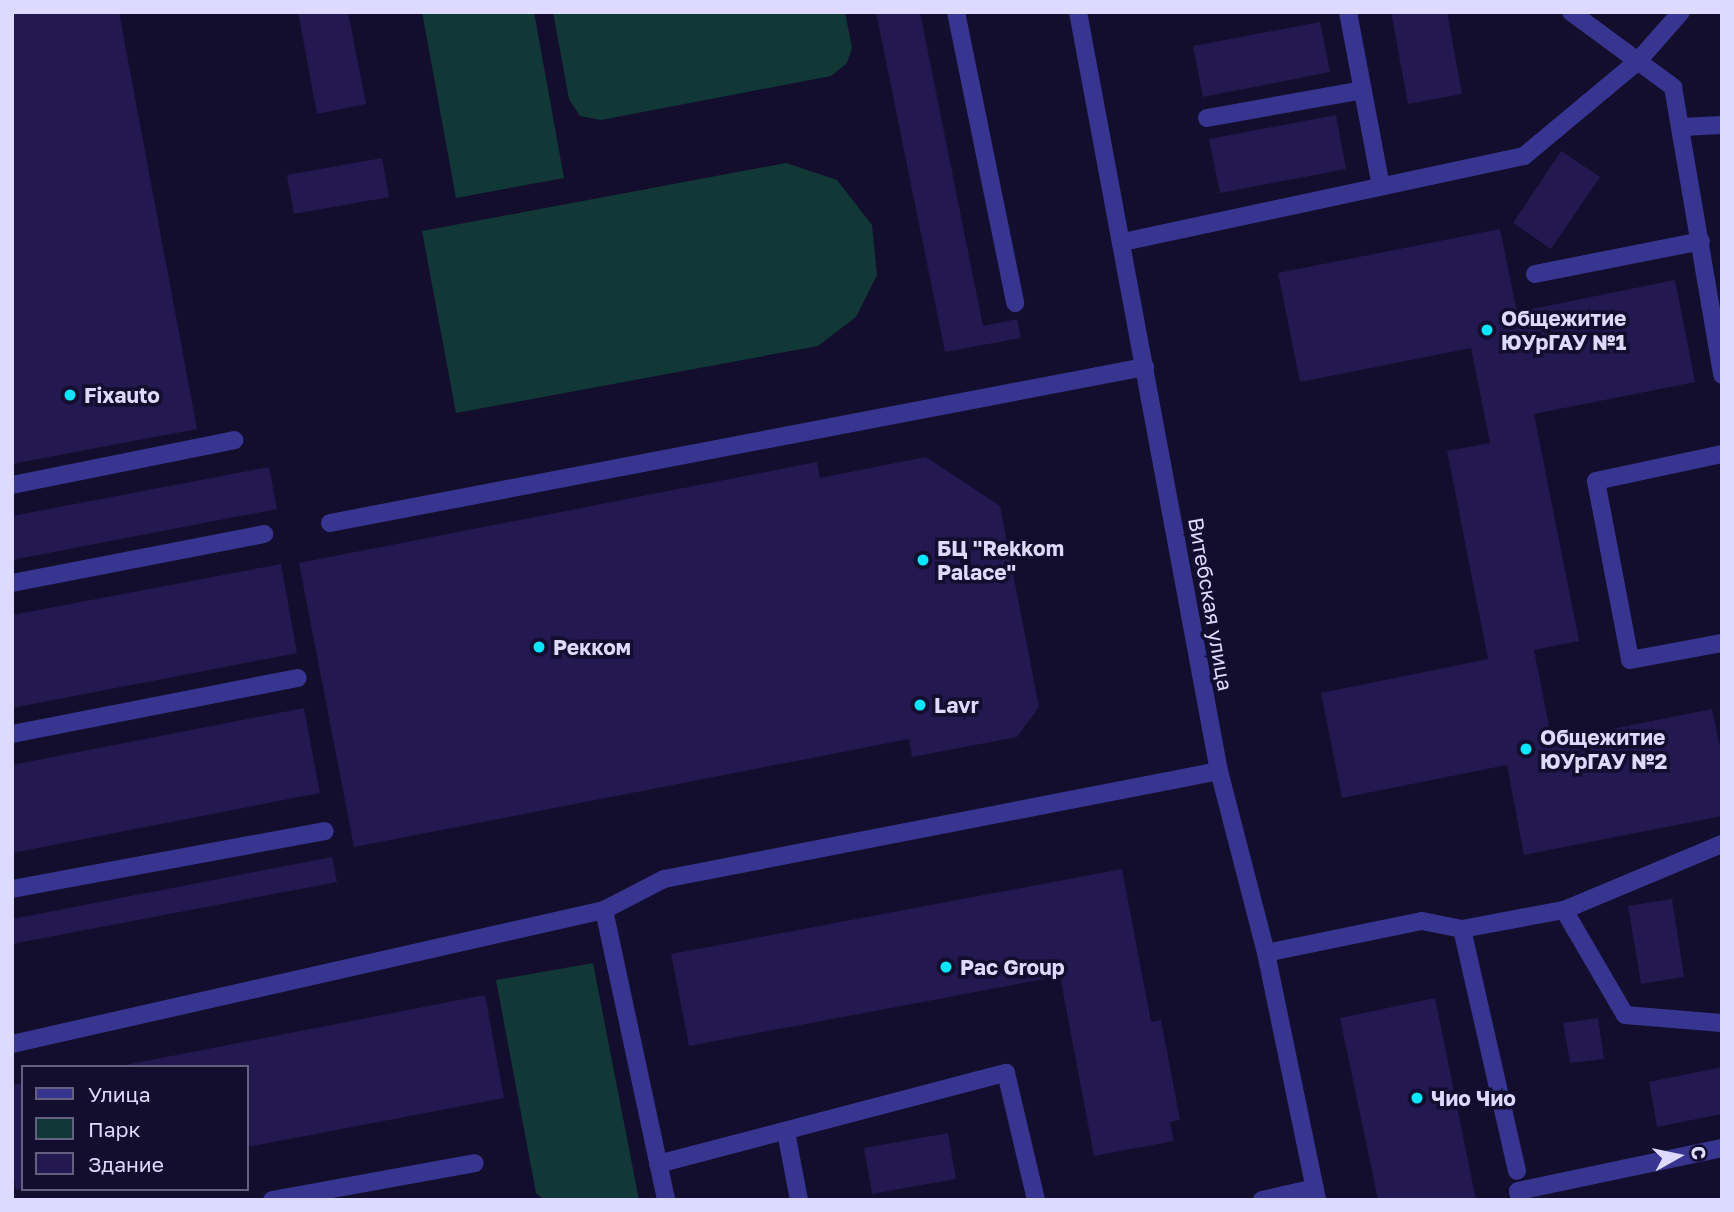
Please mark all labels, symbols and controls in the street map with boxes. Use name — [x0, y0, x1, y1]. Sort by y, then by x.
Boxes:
place label: Общежитие ЮУрГАУ №1 — [1501, 305, 1626, 355]
marker: Общежитие ЮУрГАУ №1 — [1479, 322, 1495, 338]
place label: Fixauto — [84, 382, 160, 408]
marker: Fixauto — [62, 387, 78, 403]
street label: Витебская улица — [1183, 515, 1239, 693]
place label: БЦ "Rekkom Palace" — [937, 535, 1064, 585]
marker: БЦ "Rekkom Palace" — [915, 552, 931, 568]
place label: Рекком — [553, 634, 631, 660]
marker: Рекком — [531, 639, 547, 655]
place label: Lavr — [934, 692, 979, 718]
marker: Lavr — [912, 697, 928, 713]
place label: Общежитие ЮУрГАУ №2 — [1540, 724, 1667, 774]
marker: Общежитие ЮУрГАУ №2 — [1518, 741, 1534, 757]
place label: Pac Group — [960, 954, 1065, 980]
marker: Pac Group — [938, 959, 954, 975]
legend — [21, 1065, 248, 1191]
text: Улица — [88, 1081, 151, 1107]
place label: Чио Чио — [1431, 1085, 1516, 1111]
marker: Чио Чио — [1409, 1090, 1425, 1106]
text: Парк — [88, 1116, 141, 1142]
north arrow — [1643, 1121, 1713, 1191]
text: С — [1687, 1144, 1712, 1161]
text: Здание — [88, 1151, 164, 1177]

